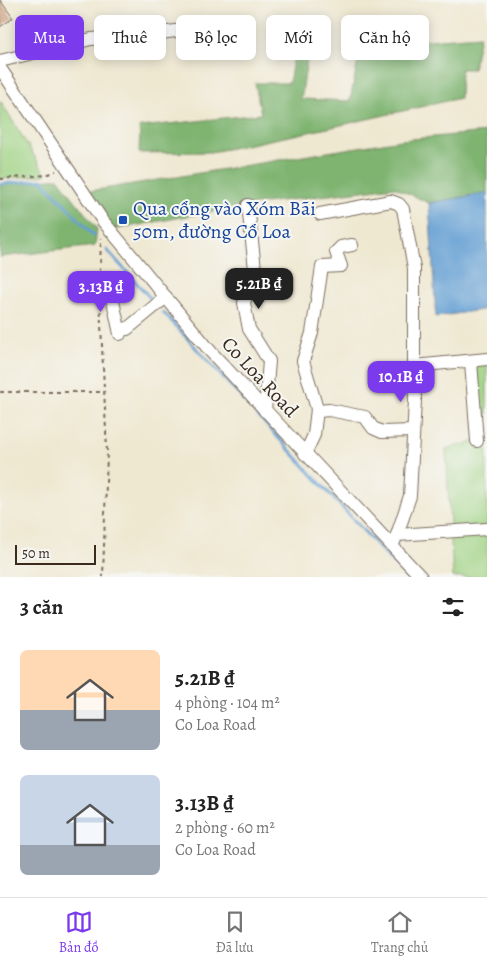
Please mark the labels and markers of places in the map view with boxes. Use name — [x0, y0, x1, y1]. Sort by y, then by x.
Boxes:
place label: Qua cổng vào Xóm Bãi 50m, đường Cổ Loa — [133, 195, 316, 245]
marker: Qua cổng vào Xóm Bãi 50m, đường Cổ Loa — [117, 214, 129, 226]
pin: 5.21B ₫ — [213, 268, 305, 310]
pin: 3.13B ₫ — [55, 270, 147, 313]
pin: 10.1B ₫ — [355, 360, 447, 403]

